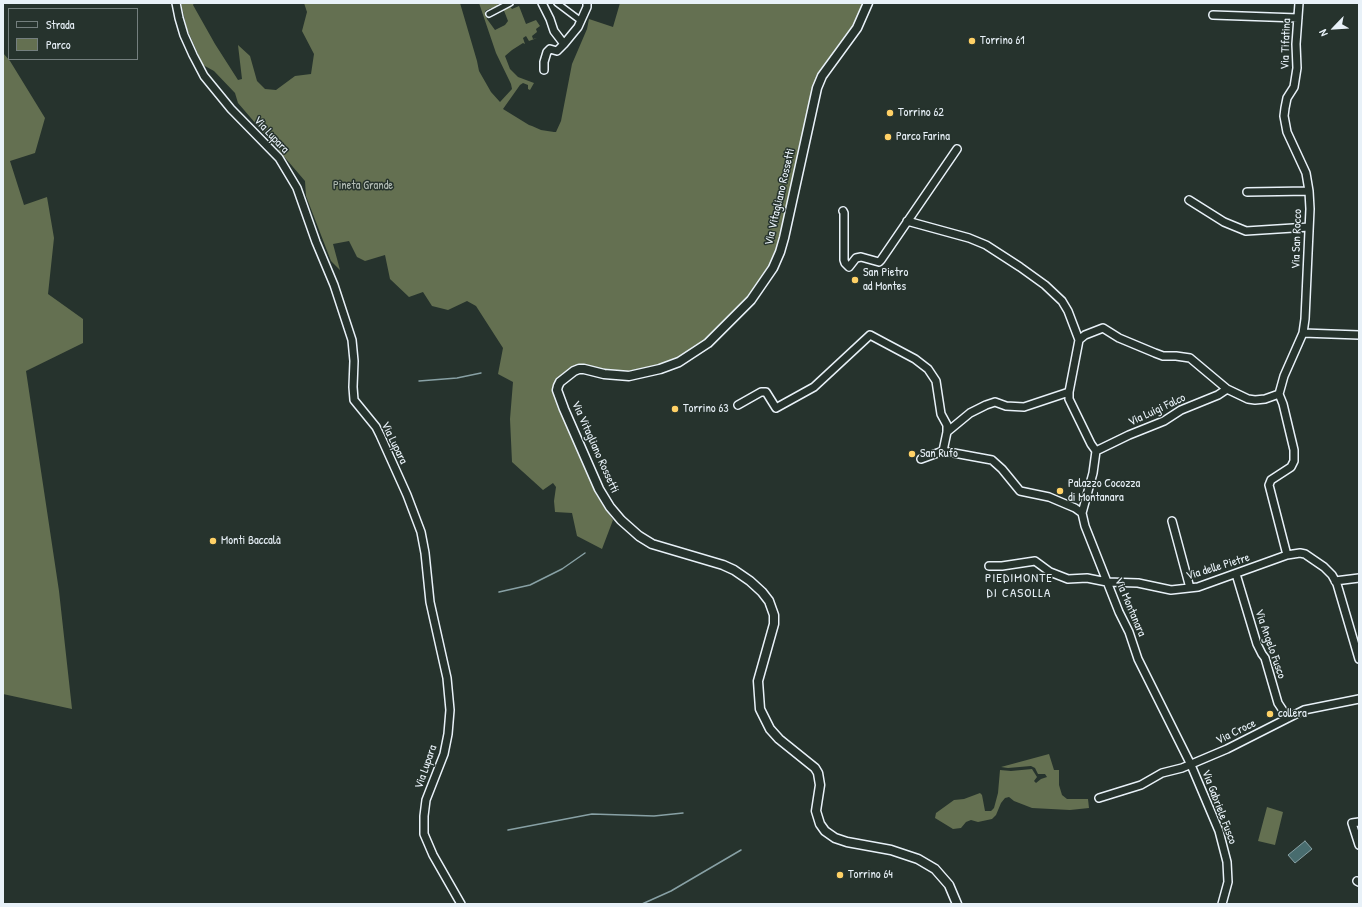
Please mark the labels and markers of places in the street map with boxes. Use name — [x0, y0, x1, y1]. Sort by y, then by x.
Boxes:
place label: Torrino 61 — [980, 34, 1025, 48]
marker: Torrino 61 — [967, 36, 977, 46]
place label: Torrino 62 — [898, 106, 944, 120]
marker: Torrino 62 — [885, 108, 895, 118]
place label: Parco Farina — [896, 130, 950, 144]
marker: Parco Farina — [883, 132, 893, 142]
place label: San Pietro ad Montes — [863, 266, 908, 294]
marker: San Pietro ad Montes — [850, 275, 860, 285]
place label: Torrino 63 — [683, 402, 729, 416]
marker: Torrino 63 — [670, 404, 680, 414]
place label: San Rufo — [920, 447, 958, 461]
marker: San Rufo — [907, 449, 917, 459]
place label: Palazzo Cocozza di Montanara — [1068, 477, 1140, 505]
marker: Palazzo Cocozza di Montanara — [1055, 486, 1065, 496]
place label: Monti Baccalà — [221, 534, 281, 548]
marker: Monti Baccalà — [208, 536, 218, 546]
place label: collera — [1278, 707, 1307, 721]
marker: collera — [1265, 709, 1275, 719]
place label: Torrino 64 — [848, 868, 893, 882]
marker: Torrino 64 — [835, 870, 845, 880]

